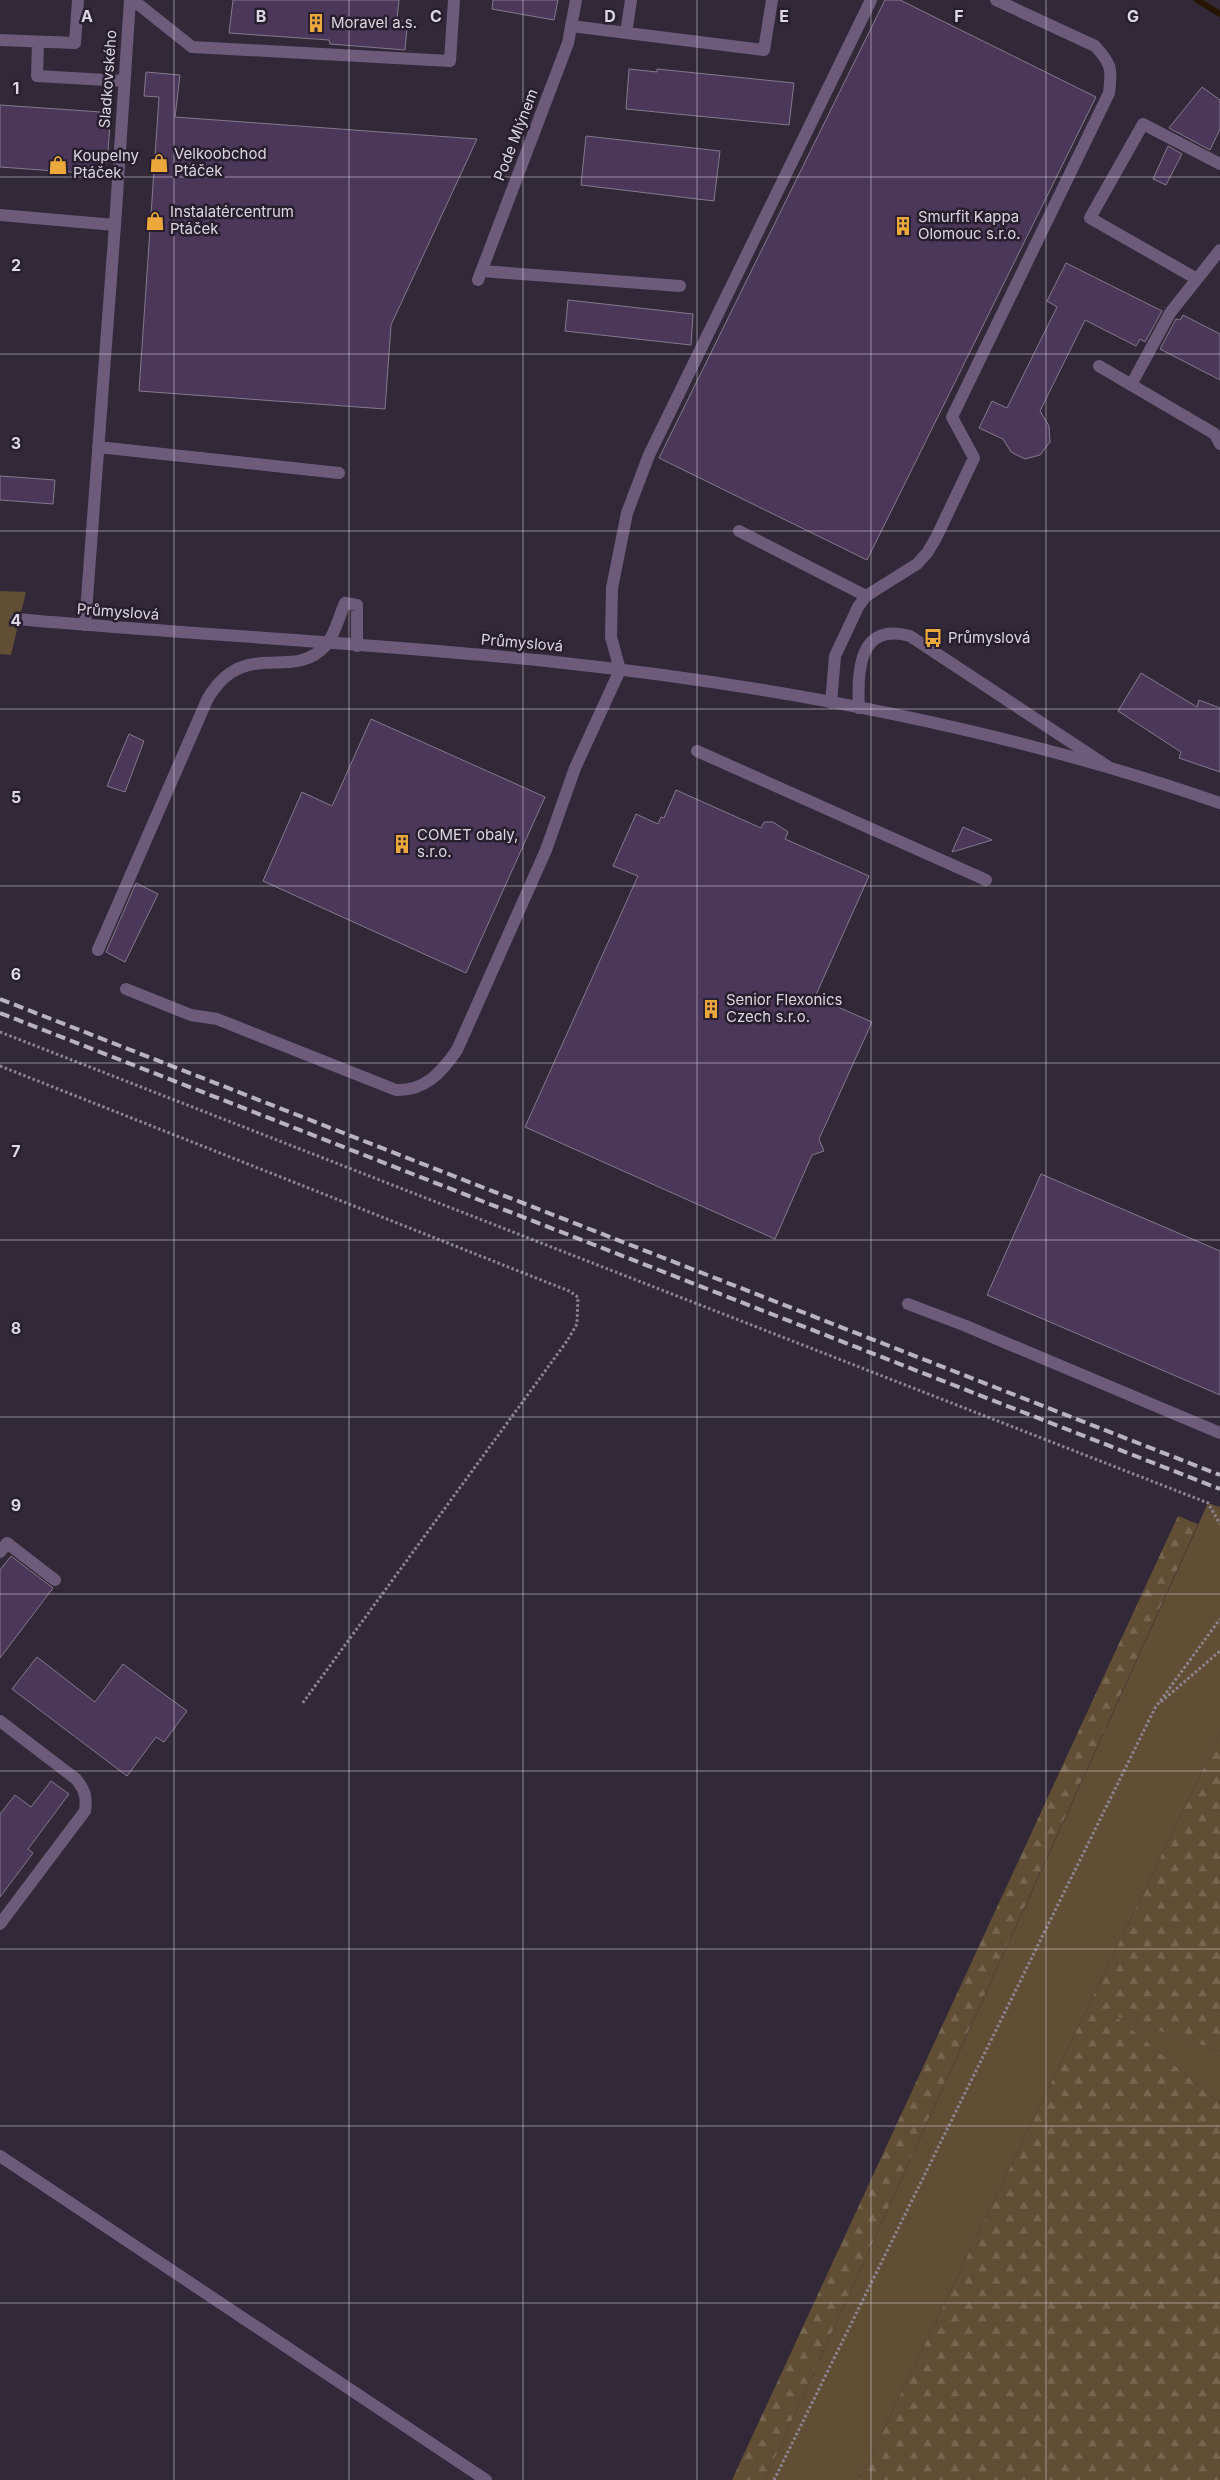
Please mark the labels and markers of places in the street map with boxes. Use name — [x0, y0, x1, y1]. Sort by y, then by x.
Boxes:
building icon: Moravel a.s. — [305, 12, 327, 34]
place label: Moravel a.s. — [331, 13, 417, 32]
place label: Velkoobchod Ptáček — [174, 144, 267, 180]
place label: Koupelny Ptáček — [73, 146, 140, 182]
shop icon: Velkoobchod Ptáček — [148, 152, 170, 174]
shop icon: Koupelny Ptáček — [47, 154, 69, 176]
place label: Instalatércentrum Ptáček — [170, 202, 294, 238]
place label: Smurfit Kappa Olomouc s.r.o. — [918, 207, 1020, 243]
shop icon: Instalatércentrum Ptáček — [144, 210, 166, 232]
building icon: Smurfit Kappa Olomouc s.r.o. — [892, 215, 914, 237]
bus stop icon: Průmyslová — [922, 627, 944, 649]
place label: Průmyslová — [948, 628, 1030, 647]
place label: COMET obaly, s.r.o. — [417, 825, 518, 861]
building icon: COMET obaly, s.r.o. — [391, 833, 413, 855]
place label: Senior Flexonics Czech s.r.o. — [726, 990, 843, 1026]
building icon: Senior Flexonics Czech s.r.o. — [700, 998, 722, 1020]

